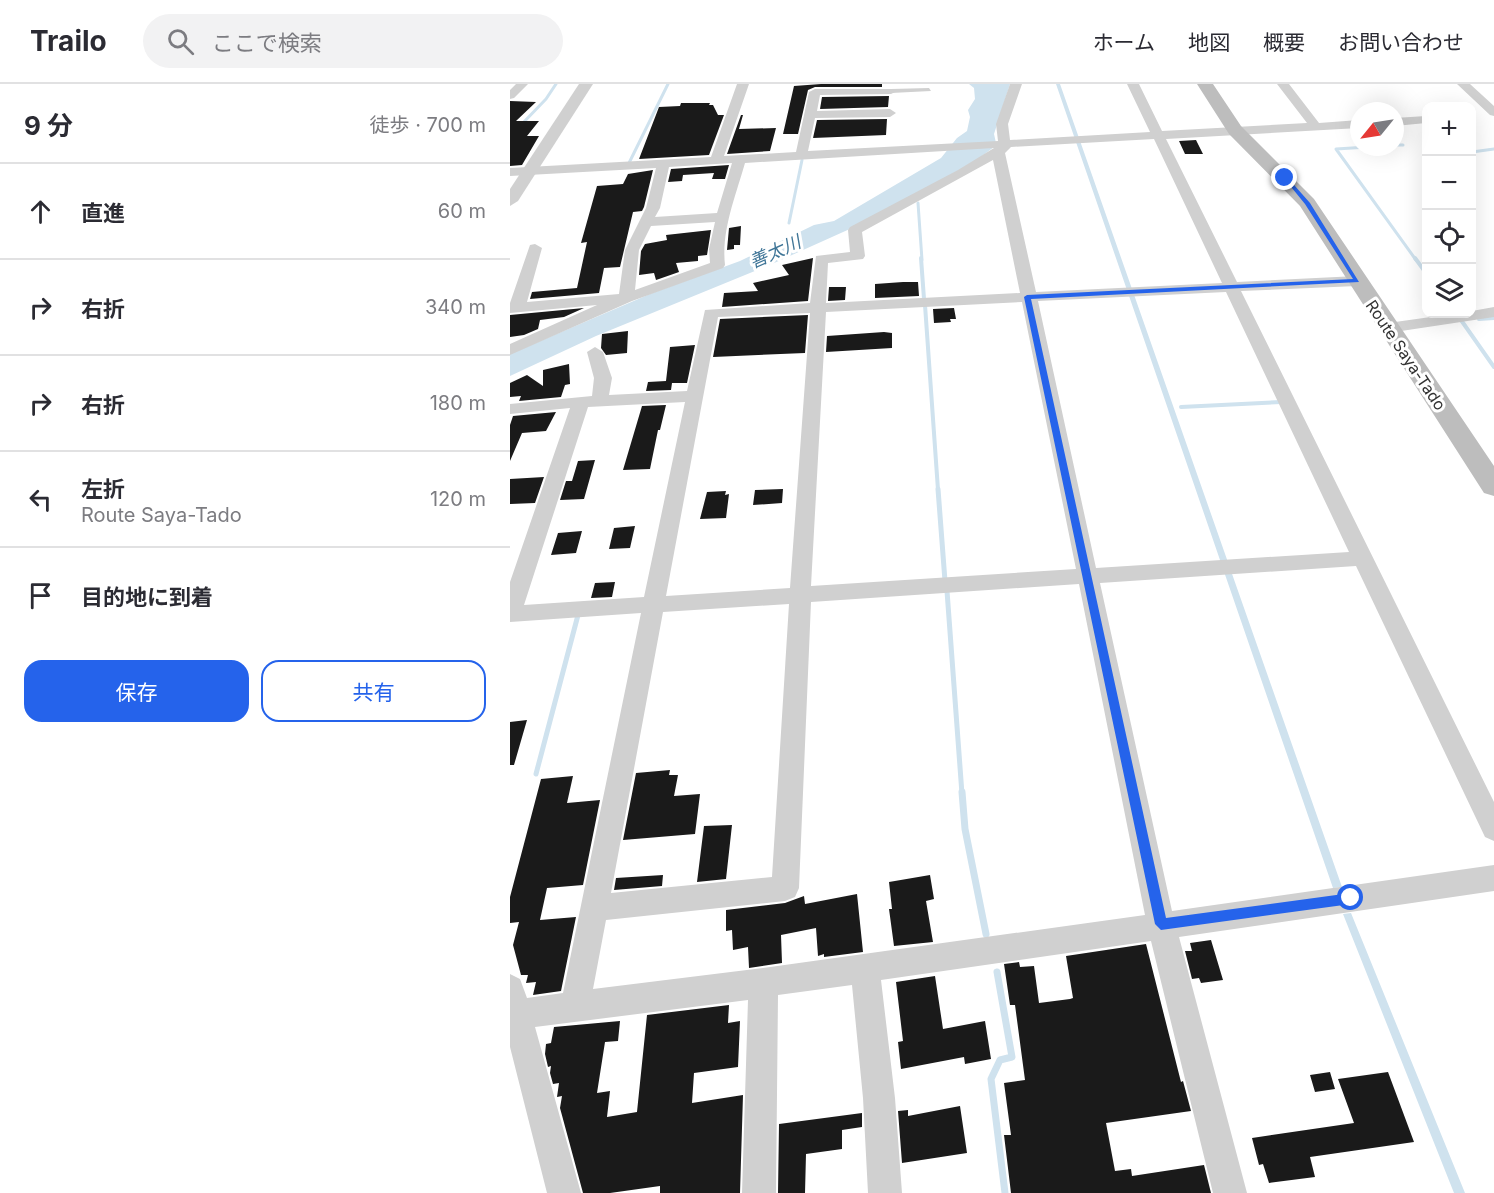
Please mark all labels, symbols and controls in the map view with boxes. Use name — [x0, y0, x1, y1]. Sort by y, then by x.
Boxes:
search box — [143, 14, 563, 68]
text: Trailo — [30, 24, 107, 58]
icon: search — [164, 25, 197, 58]
text: ここで検索 — [212, 30, 322, 56]
text: ホーム — [1093, 30, 1155, 55]
text: 地図 — [1188, 30, 1230, 55]
text: 概要 — [1263, 30, 1305, 55]
text: お問い合わせ — [1338, 30, 1464, 55]
north arrow — [1350, 102, 1404, 156]
map controls — [1422, 102, 1476, 318]
button: + — [1422, 102, 1476, 156]
text: 9 分 — [24, 110, 73, 141]
text: 徒歩 · 700 m — [370, 113, 486, 137]
button: − — [1422, 156, 1476, 210]
route end — [1271, 164, 1297, 190]
icon: ahead — [24, 195, 57, 228]
text: 60 m — [438, 199, 486, 223]
text: 直進 — [81, 200, 125, 226]
button: locate — [1422, 210, 1476, 264]
water label: 善太川 — [746, 230, 806, 272]
button: layers — [1422, 264, 1476, 318]
icon: right — [24, 291, 57, 324]
text: 340 m — [425, 295, 486, 319]
text: 右折 — [81, 296, 125, 322]
street label: Route Saya-Tado — [1362, 296, 1450, 414]
icon: right — [24, 387, 57, 420]
text: 180 m — [430, 391, 486, 415]
text: 右折 — [81, 392, 125, 418]
text: 左折 — [81, 476, 125, 502]
icon: left — [24, 483, 57, 516]
text: 120 m — [430, 487, 486, 511]
text: Route Saya-Tado — [81, 503, 242, 527]
icon: arrive — [24, 579, 57, 612]
text: 目的地に到着 — [81, 584, 213, 610]
button: 保存 — [24, 660, 249, 722]
button: 共有 — [261, 660, 486, 722]
route start — [1337, 884, 1363, 910]

